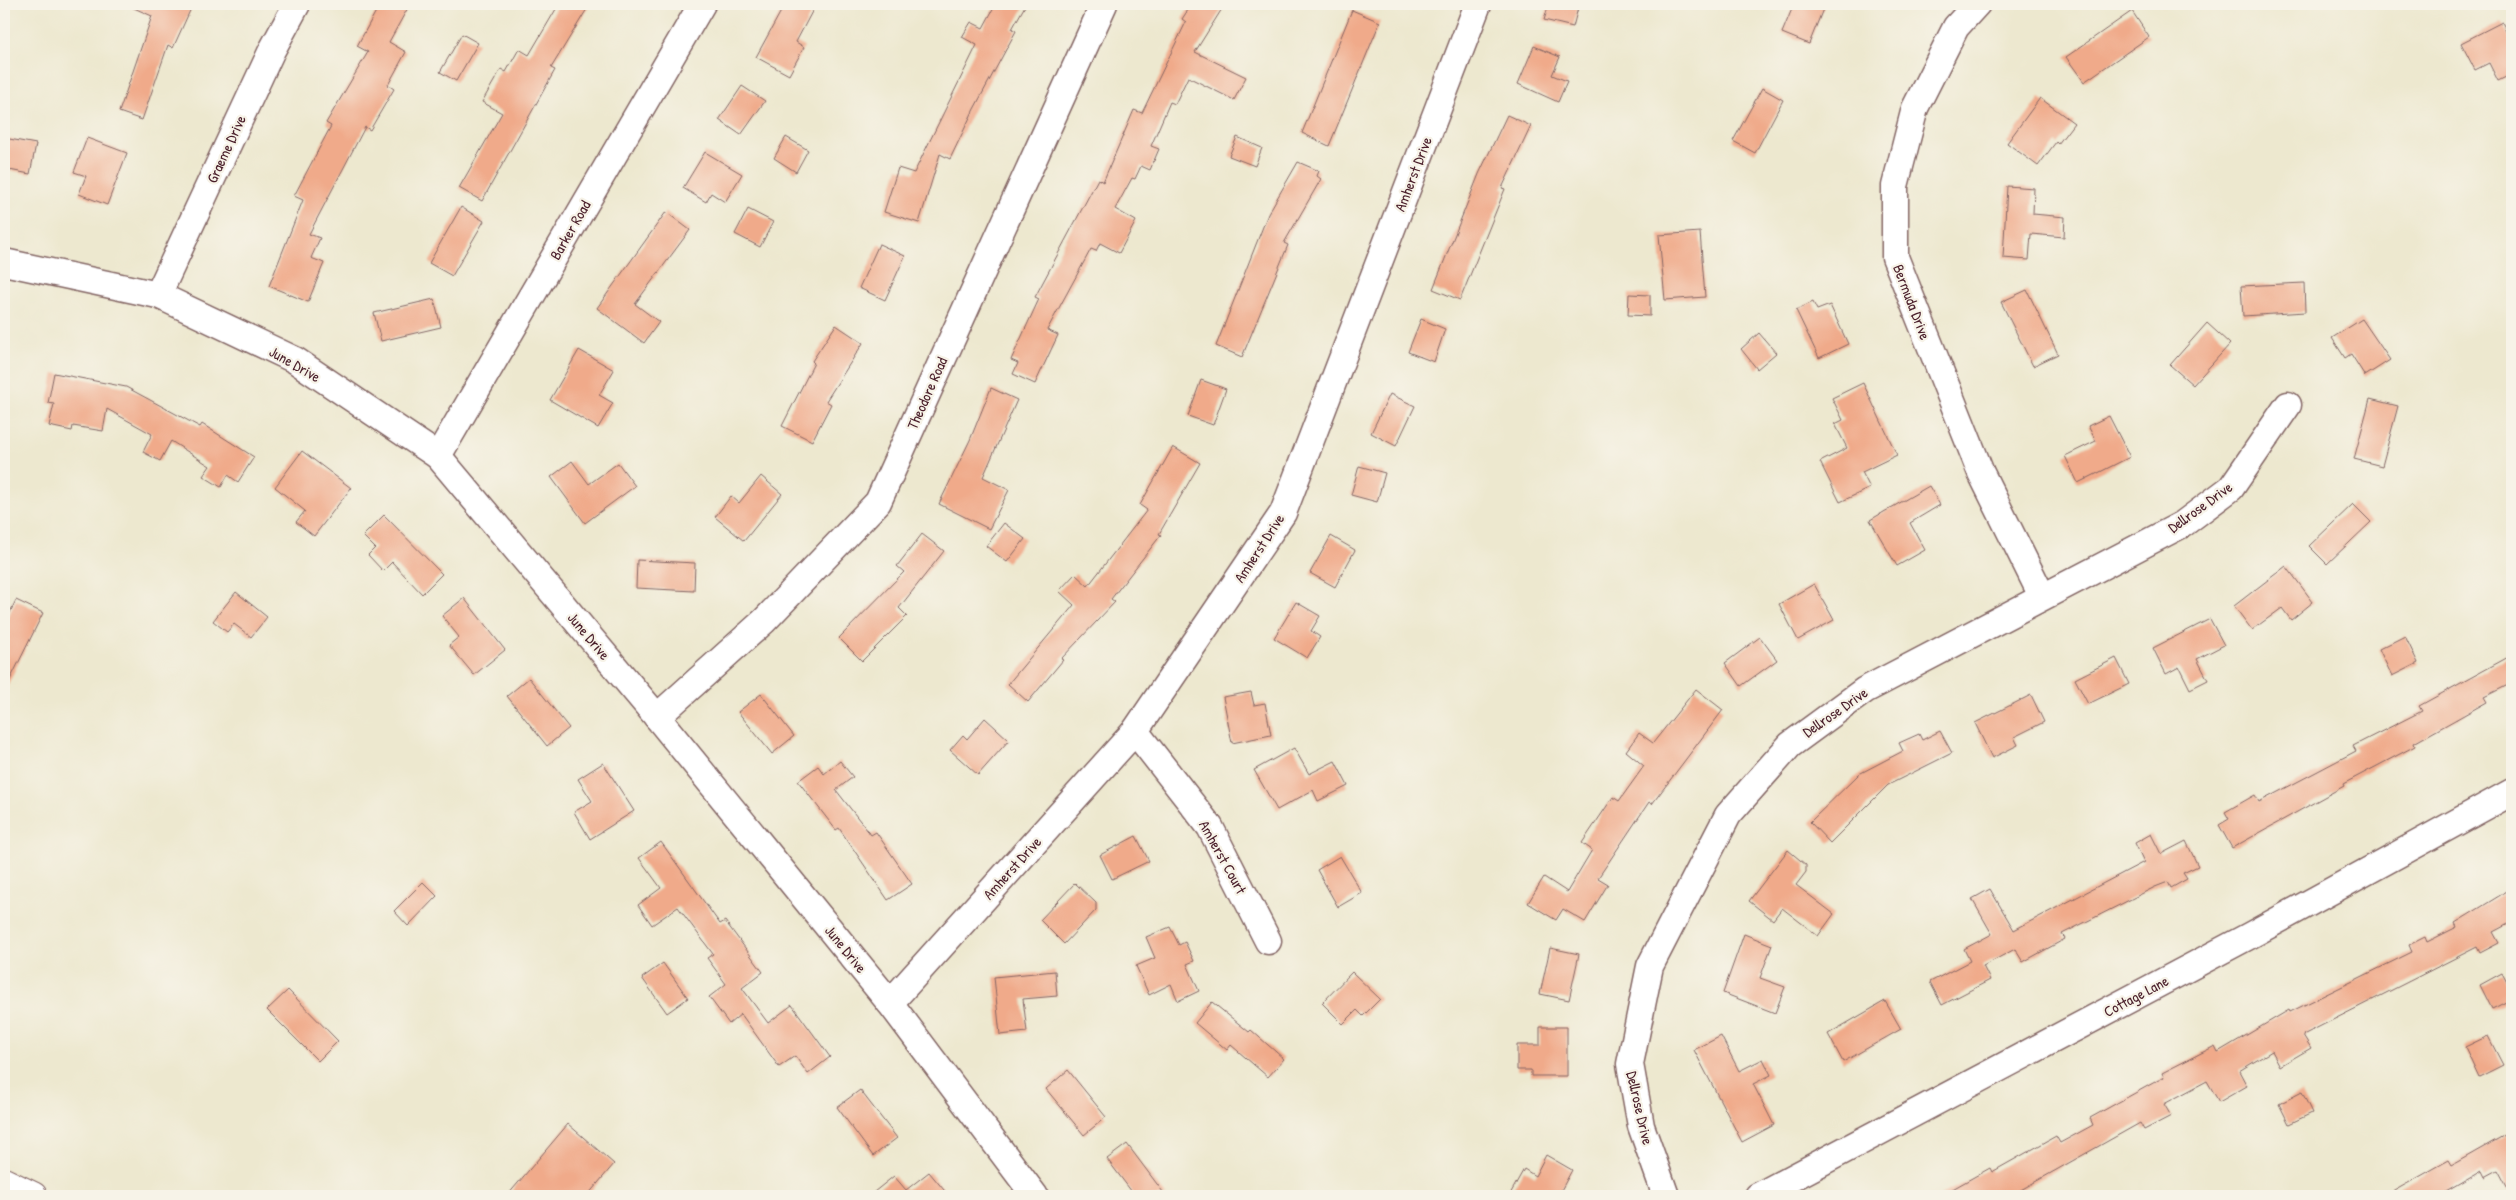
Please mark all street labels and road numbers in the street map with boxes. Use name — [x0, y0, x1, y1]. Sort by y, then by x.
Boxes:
street label: Graeme Drive — [201, 112, 251, 186]
street label: Amherst Drive — [1389, 134, 1437, 214]
street label: Barker Road — [545, 196, 595, 264]
street label: Bermuda Drive — [1888, 261, 1936, 343]
street label: June Drive — [266, 341, 325, 387]
street label: Theodore Road — [902, 353, 952, 432]
street label: Dellrose Drive — [2164, 477, 2236, 537]
street label: Amherst Drive — [1229, 509, 1289, 587]
street label: June Drive — [563, 608, 615, 664]
street label: Dellrose Drive — [1798, 682, 1872, 742]
street label: Amherst Court — [1194, 816, 1252, 898]
street label: Amherst Drive — [978, 832, 1046, 904]
street label: June Drive — [820, 921, 872, 977]
street label: Cottage Lane — [2100, 970, 2172, 1022]
street label: Dellrose Drive — [1621, 1069, 1659, 1147]

